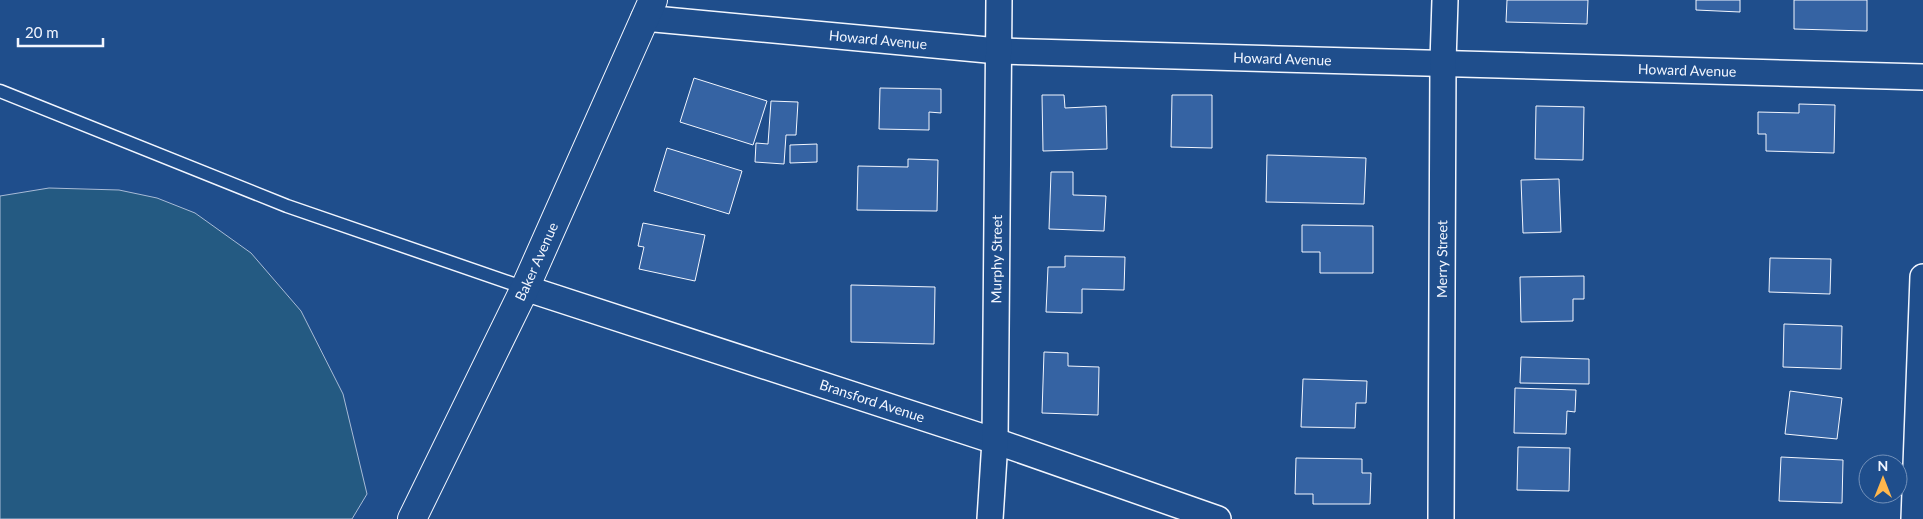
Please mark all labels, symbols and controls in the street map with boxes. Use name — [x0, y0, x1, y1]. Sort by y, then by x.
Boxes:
scale bar — [18, 15, 102, 47]
text: 20 m — [25, 23, 59, 41]
street label: Howard Avenue — [828, 26, 928, 52]
street label: Howard Avenue — [1233, 49, 1332, 68]
street label: Howard Avenue — [1638, 60, 1737, 80]
street label: Murphy Street — [987, 215, 1005, 304]
street label: Baker Avenue — [511, 219, 561, 304]
street label: Merry Street — [1433, 220, 1450, 298]
street label: Bransford Avenue — [818, 375, 927, 426]
north arrow — [1858, 454, 1908, 504]
text: N — [1878, 457, 1888, 474]

